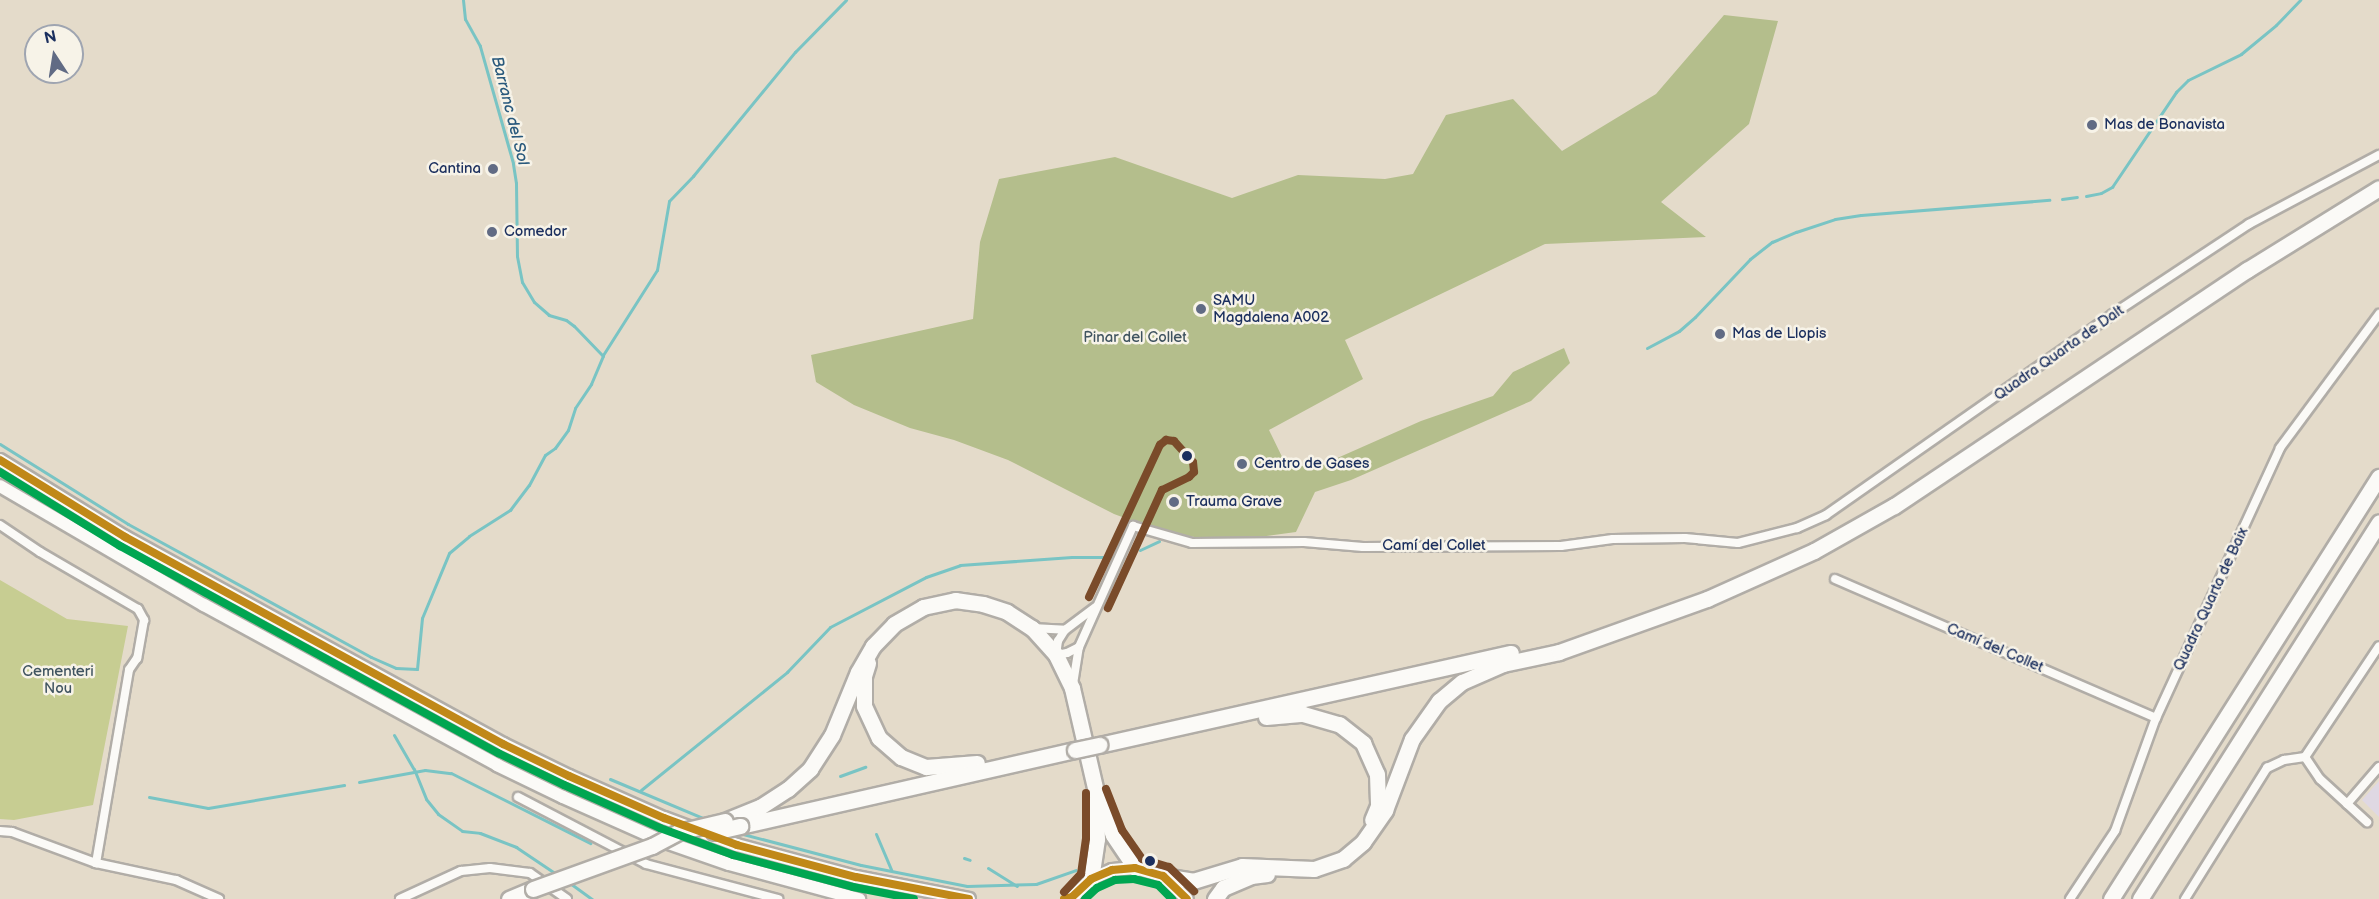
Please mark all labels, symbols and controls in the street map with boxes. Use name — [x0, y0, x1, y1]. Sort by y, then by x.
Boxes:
north arrow — [24, 24, 84, 84]
text: N — [43, 27, 58, 48]
water label: Barranc del Sol — [486, 54, 532, 168]
place label: Mas de Bonavista — [2104, 116, 2225, 134]
marker: Mas de Bonavista — [2085, 118, 2099, 132]
place label: Cantina — [428, 160, 481, 178]
marker: Cantina — [486, 162, 500, 176]
place label: Comedor — [504, 223, 567, 241]
marker: Comedor — [485, 225, 499, 239]
place label: SAMU Magdalena A002 — [1213, 291, 1329, 326]
street label: Quadra Quarta de Dalt — [1991, 301, 2127, 405]
marker: SAMU Magdalena A002 — [1194, 302, 1208, 316]
place label: Mas de Llopis — [1732, 325, 1826, 343]
marker: Mas de Llopis — [1713, 327, 1727, 341]
park label: Pinar del Collet — [1083, 329, 1187, 347]
unlabelled marker — [1181, 450, 1193, 462]
place label: Centro de Gases — [1254, 455, 1369, 473]
marker: Centro de Gases — [1235, 457, 1249, 471]
place label: Trauma Grave — [1186, 493, 1282, 511]
marker: Trauma Grave — [1167, 495, 1181, 509]
street label: Quadra Quarta de Baix — [2170, 524, 2252, 674]
street label: Camí del Collet — [1382, 537, 1486, 555]
street label: Camí del Collet — [1944, 620, 2046, 676]
park label: Cementeri Nou — [22, 662, 94, 697]
unlabelled marker — [1144, 855, 1156, 867]

